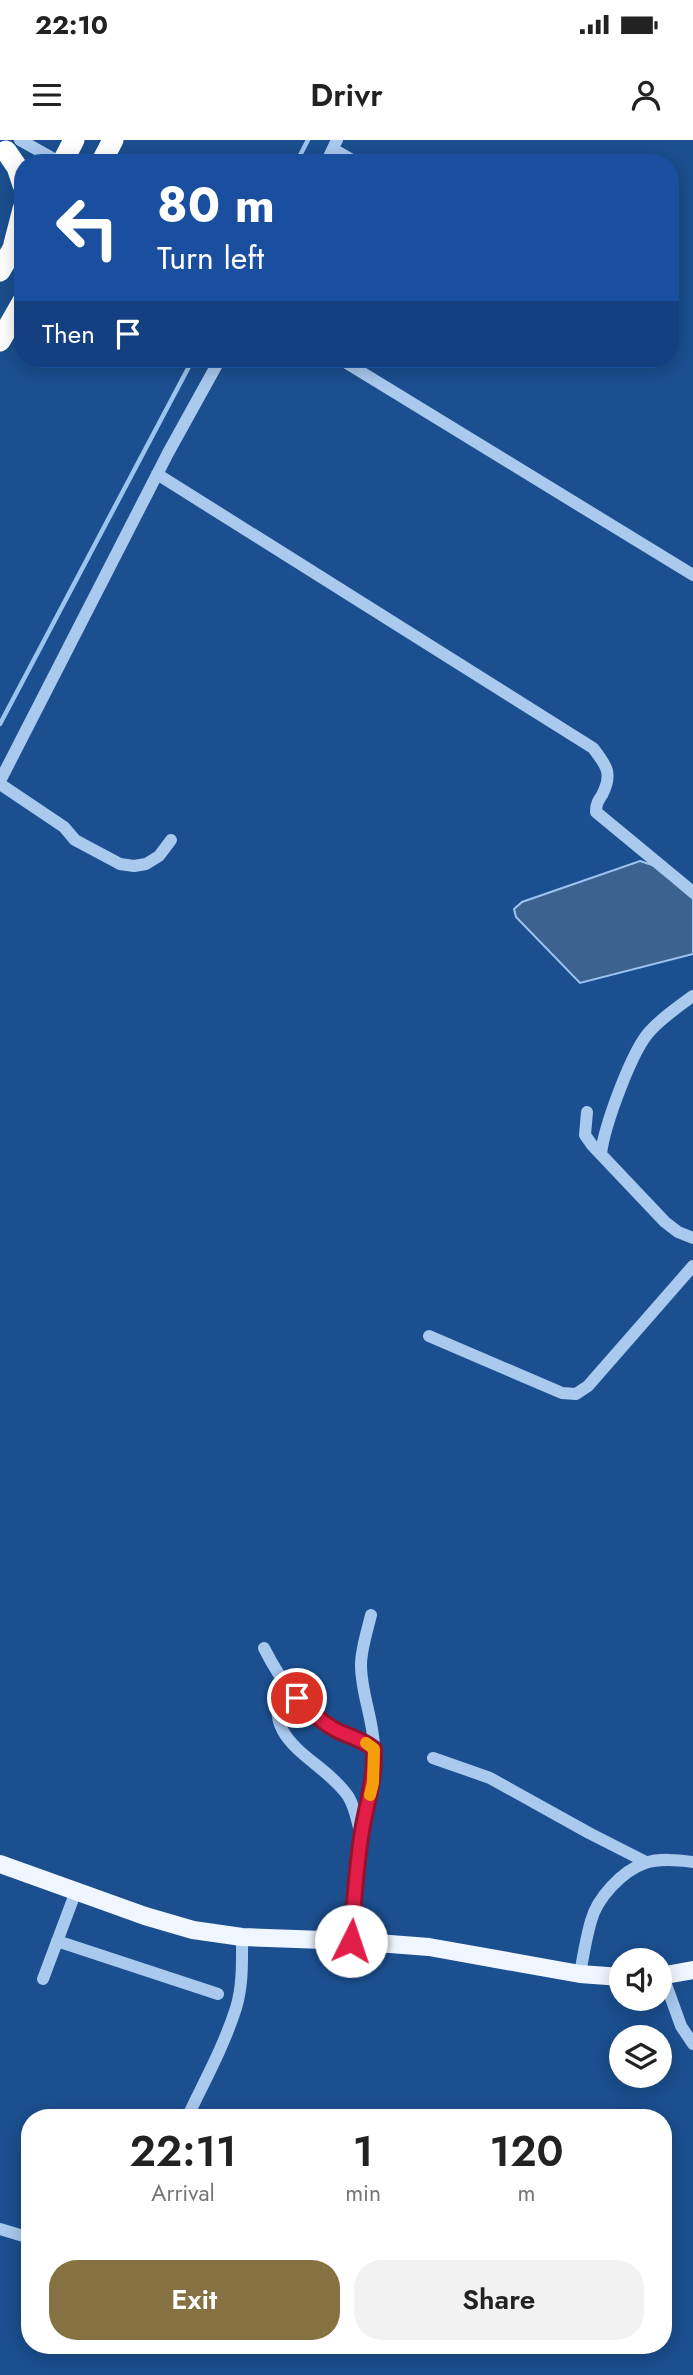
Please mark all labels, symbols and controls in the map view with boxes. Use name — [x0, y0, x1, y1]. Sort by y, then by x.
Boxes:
text: 22:10 — [35, 6, 108, 44]
text: Drivr — [310, 72, 383, 118]
icon: menu — [28, 76, 66, 114]
icon: person — [627, 76, 665, 114]
text: 80 m — [157, 170, 275, 240]
icon: left — [42, 182, 133, 273]
text: Turn left — [157, 235, 264, 281]
text: Then — [42, 315, 95, 353]
icon: arrive — [109, 315, 147, 353]
pin — [267, 1668, 327, 1728]
icon: arrive — [278, 1679, 316, 1717]
position arrow — [314, 1904, 388, 1978]
map controls — [609, 1948, 672, 2088]
button: sound — [609, 1948, 672, 2011]
button: layers — [609, 2025, 672, 2088]
text: 22:11 — [129, 2121, 237, 2182]
text: 1 — [353, 2121, 373, 2182]
text: 120 — [490, 2121, 564, 2182]
text: Arrival — [151, 2176, 215, 2210]
text: min — [345, 2176, 381, 2210]
text: m — [518, 2176, 536, 2210]
button: Exit — [49, 2260, 340, 2340]
button: Share — [354, 2260, 644, 2340]

